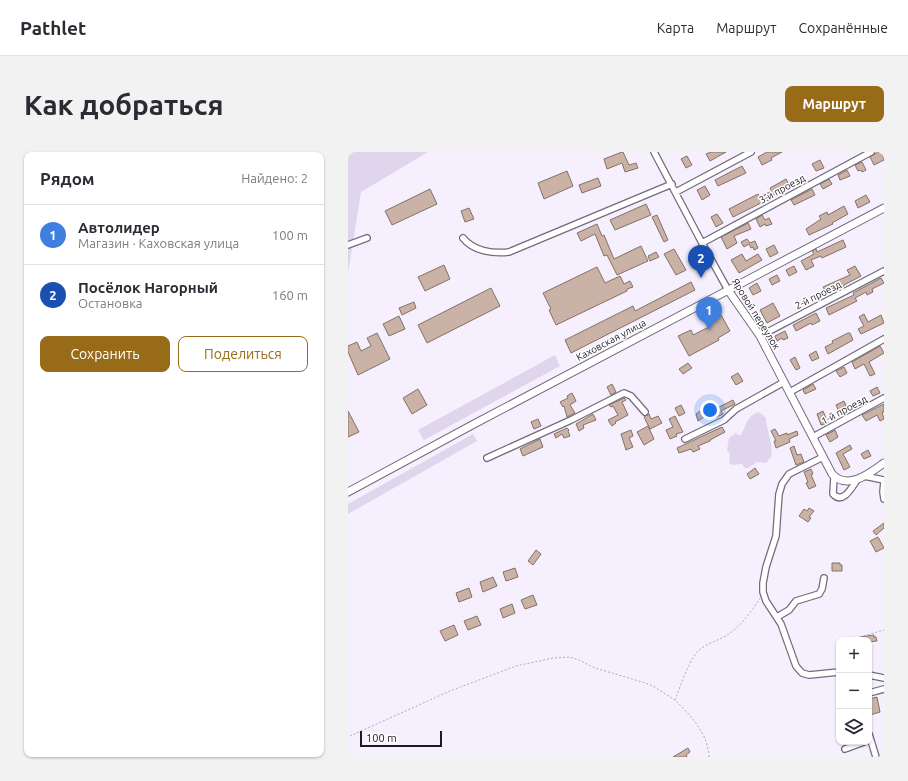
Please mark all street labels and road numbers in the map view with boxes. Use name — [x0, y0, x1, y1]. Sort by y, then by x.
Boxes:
street label: 3-й проезд — [757, 172, 807, 206]
street label: Яровой переулок — [730, 276, 782, 352]
street label: 2-й проезд — [793, 279, 843, 311]
street label: Каховская улица — [574, 317, 648, 363]
street label: 1-й проезд — [819, 393, 869, 427]

